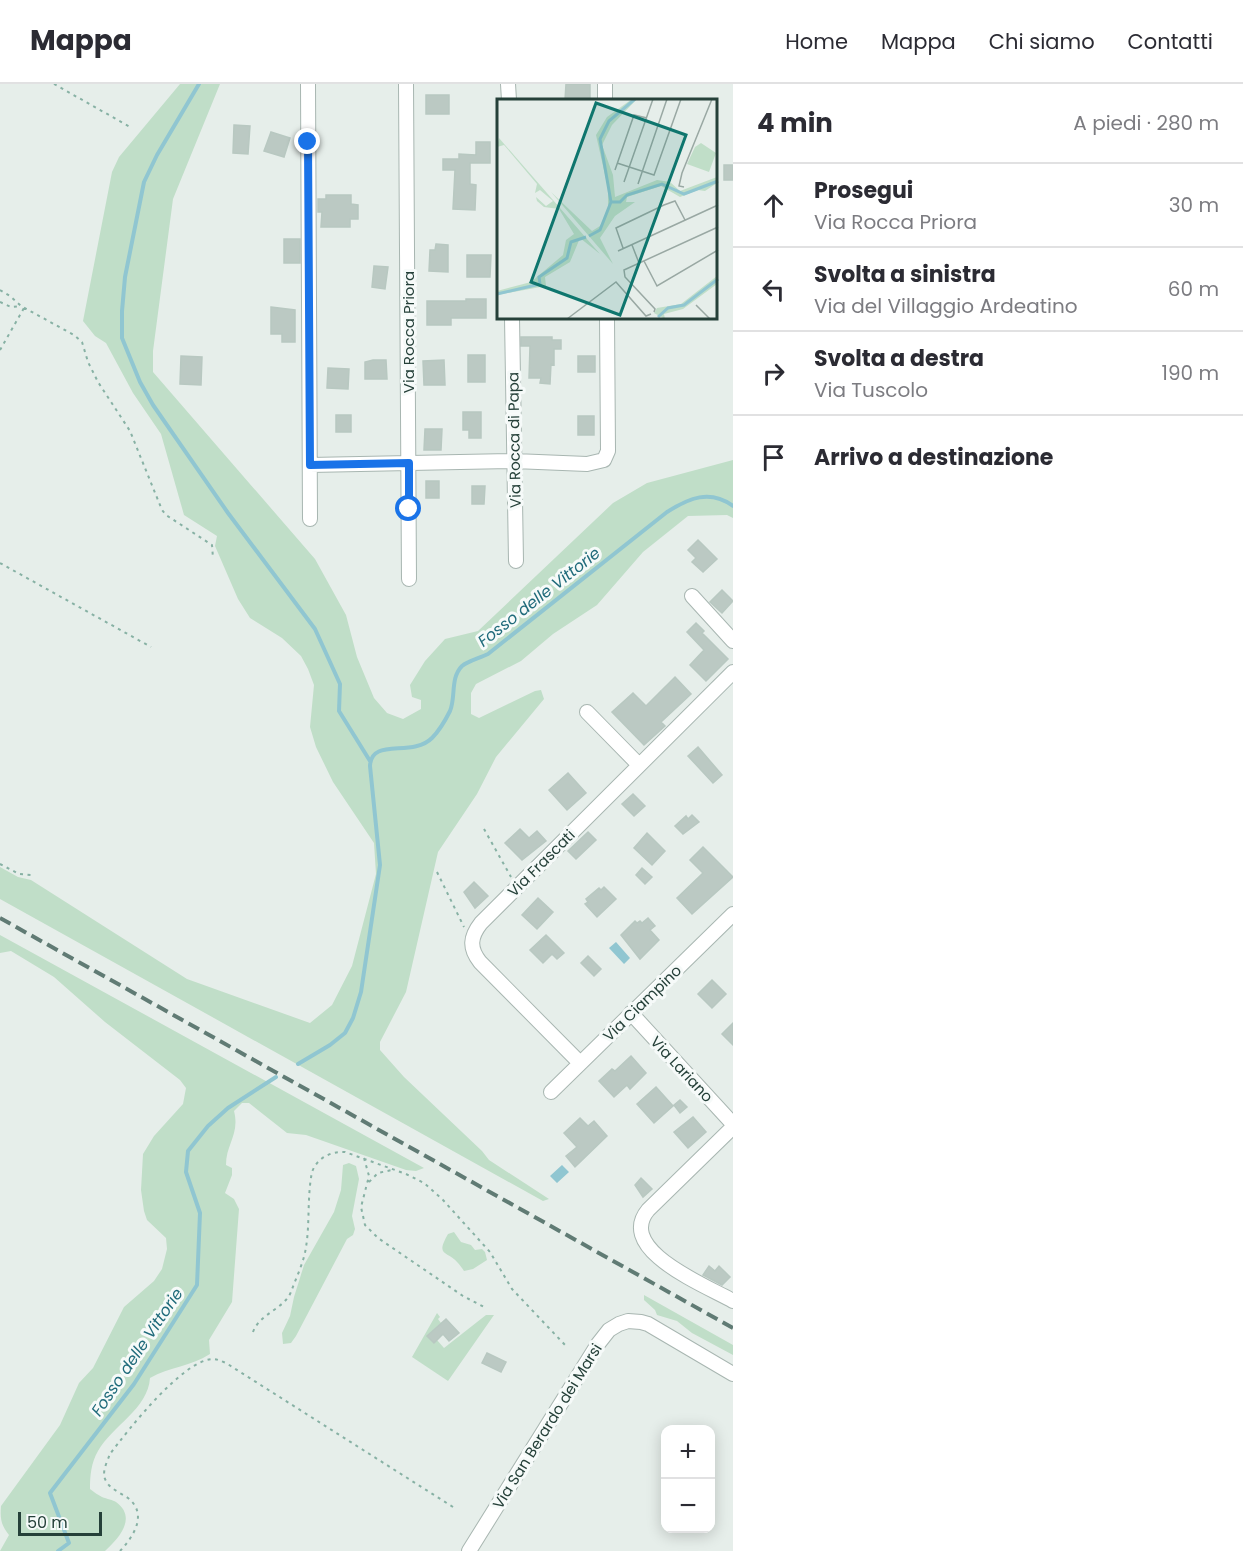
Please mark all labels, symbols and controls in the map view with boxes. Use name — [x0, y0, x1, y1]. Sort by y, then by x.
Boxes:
text: Mappa — [30, 21, 132, 60]
text: Home — [785, 27, 848, 56]
text: Mappa — [881, 27, 956, 56]
text: Chi siamo — [989, 27, 1095, 56]
text: Contatti — [1128, 27, 1213, 56]
inset map — [497, 99, 718, 320]
text: 4 min — [757, 105, 833, 141]
text: A piedi · 280 m — [1073, 109, 1219, 137]
route end — [294, 128, 320, 154]
text: Prosegui — [814, 175, 913, 206]
icon: ahead — [757, 189, 790, 222]
text: 30 m — [1169, 191, 1219, 219]
text: Via Rocca Priora — [814, 208, 977, 236]
text: Svolta a sinistra — [814, 259, 996, 290]
street label: Via Rocca Priora — [398, 271, 419, 393]
icon: left — [757, 273, 790, 306]
text: 60 m — [1168, 275, 1219, 303]
text: Via del Villaggio Ardeatino — [814, 292, 1078, 320]
text: Svolta a destra — [814, 343, 984, 374]
icon: right — [757, 357, 790, 390]
text: 190 m — [1162, 359, 1219, 387]
street label: Via Rocca di Papa — [502, 372, 526, 508]
text: Via Tuscolo — [814, 376, 928, 404]
icon: arrive — [757, 441, 790, 474]
text: Arrivo a destinazione — [814, 442, 1053, 473]
route start — [395, 495, 421, 521]
water label: Fosso delle Vittorie — [473, 542, 605, 652]
street label: Via Frascati — [503, 825, 579, 901]
street label: Via Ciampino — [598, 960, 686, 1046]
street label: Via Lariano — [646, 1031, 718, 1107]
water label: Fosso delle Vittorie — [86, 1283, 188, 1421]
street label: Via San Berardo dei Marsi — [487, 1339, 607, 1513]
map controls — [661, 1425, 715, 1533]
button: + — [661, 1425, 715, 1479]
button: − — [661, 1479, 715, 1533]
scale bar — [18, 1509, 102, 1536]
text: 50 m — [27, 1511, 68, 1534]

